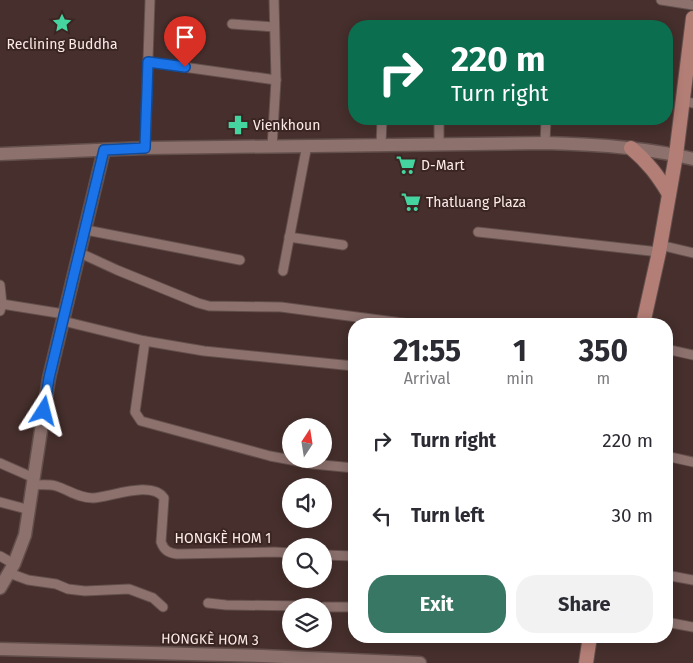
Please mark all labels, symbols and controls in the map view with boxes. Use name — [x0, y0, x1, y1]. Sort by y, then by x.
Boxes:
place icon: Reclining Buddha — [51, 12, 73, 34]
pin — [164, 16, 206, 67]
icon: arrive — [171, 23, 199, 51]
place label: Reclining Buddha — [6, 36, 118, 53]
text: 220 m — [451, 38, 546, 80]
icon: right — [368, 40, 433, 105]
text: Turn right — [451, 80, 548, 107]
pharmacy icon: Vienkhoun — [227, 114, 249, 136]
place label: Vienkhoun — [253, 117, 320, 134]
supermarket icon: D-Mart — [395, 154, 417, 176]
place label: D-Mart — [421, 157, 466, 174]
supermarket icon: Thatluang Plaza — [400, 191, 422, 213]
place label: Thatluang Plaza — [426, 194, 526, 211]
text: 21:55 — [393, 333, 461, 369]
text: 1 — [513, 333, 527, 369]
text: 350 — [579, 333, 628, 369]
text: Arrival — [404, 369, 451, 388]
text: min — [506, 369, 534, 388]
text: m — [597, 369, 610, 388]
position arrow — [17, 384, 69, 436]
north arrow — [282, 418, 332, 468]
map controls — [282, 418, 332, 648]
icon: right — [368, 427, 396, 455]
text: Turn right — [411, 429, 496, 452]
text: 220 m — [602, 429, 653, 452]
button: sound — [282, 478, 332, 528]
icon: left — [368, 502, 396, 530]
text: Turn left — [411, 504, 485, 527]
text: 30 m — [612, 504, 653, 527]
street label: HONGKÈ HOM 1 — [175, 529, 271, 547]
button: search — [282, 538, 332, 588]
button: Exit — [368, 575, 506, 633]
button: Share — [516, 575, 653, 633]
button: layers — [282, 598, 332, 648]
street label: HONGKÈ HOM 3 — [161, 629, 259, 649]

